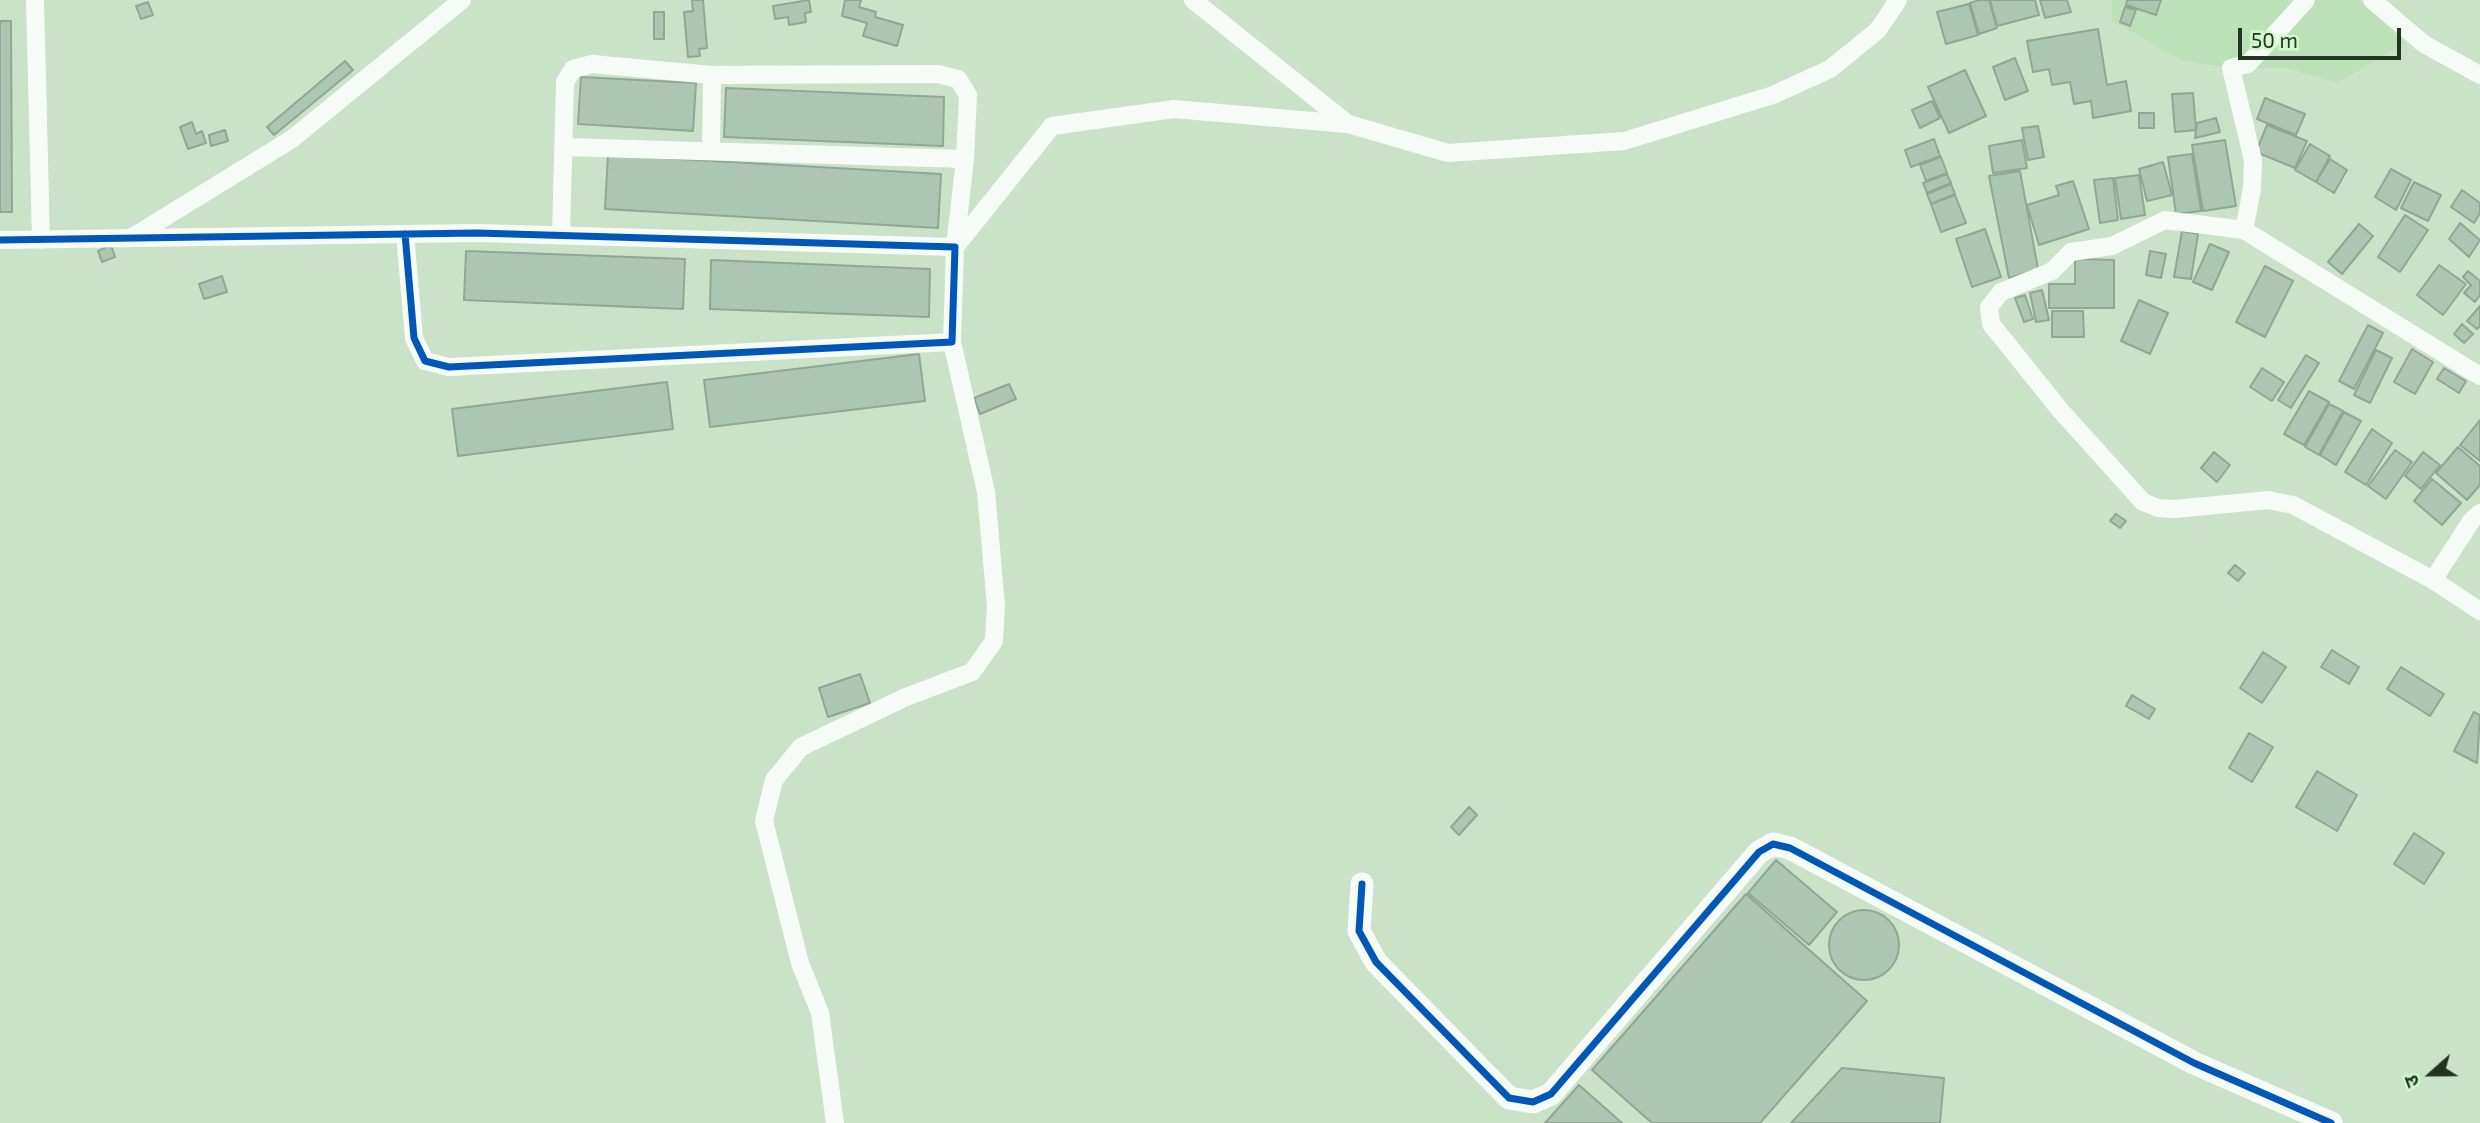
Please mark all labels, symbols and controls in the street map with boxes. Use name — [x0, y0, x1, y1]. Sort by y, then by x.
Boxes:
scale bar — [2242, 14, 2405, 58]
text: 50 m — [2251, 27, 2298, 52]
north arrow — [2396, 1039, 2466, 1109]
text: उ — [2398, 1072, 2424, 1091]

